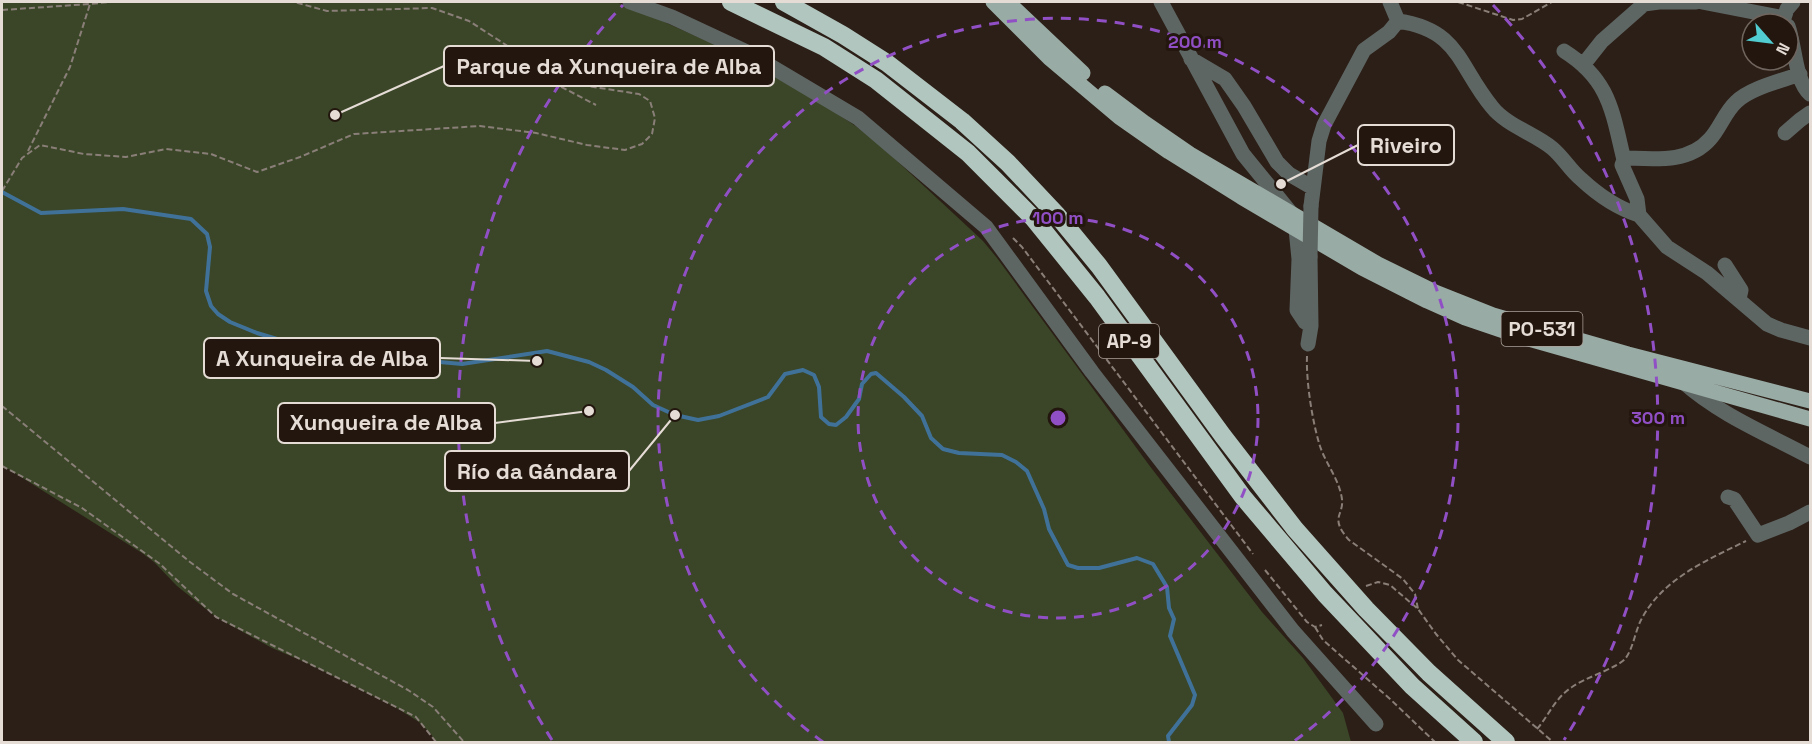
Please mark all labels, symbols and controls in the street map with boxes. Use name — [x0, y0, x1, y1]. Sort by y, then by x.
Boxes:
north arrow — [1740, 12, 1800, 72]
text: 200 m — [1168, 30, 1222, 53]
text: N — [1771, 39, 1795, 58]
callout: Parque da Xunqueira de Alba — [444, 46, 774, 86]
text: Parque da Xunqueira de Alba — [457, 52, 762, 80]
callout: Riveiro — [1358, 125, 1454, 165]
text: Riveiro — [1370, 131, 1442, 159]
text: 100 m — [1032, 206, 1084, 229]
road number: PO-531 — [1502, 312, 1582, 346]
road number: AP-9 — [1099, 324, 1159, 358]
callout: A Xunqueira de Alba — [204, 338, 440, 378]
text: A Xunqueira de Alba — [216, 344, 428, 372]
callout: Xunqueira de Alba — [278, 403, 495, 443]
text: 300 m — [1631, 406, 1685, 429]
text: Xunqueira de Alba — [290, 408, 483, 436]
centre of rings — [1048, 408, 1068, 428]
callout: Río da Gándara — [445, 451, 629, 491]
text: Río da Gándara — [457, 457, 617, 485]

